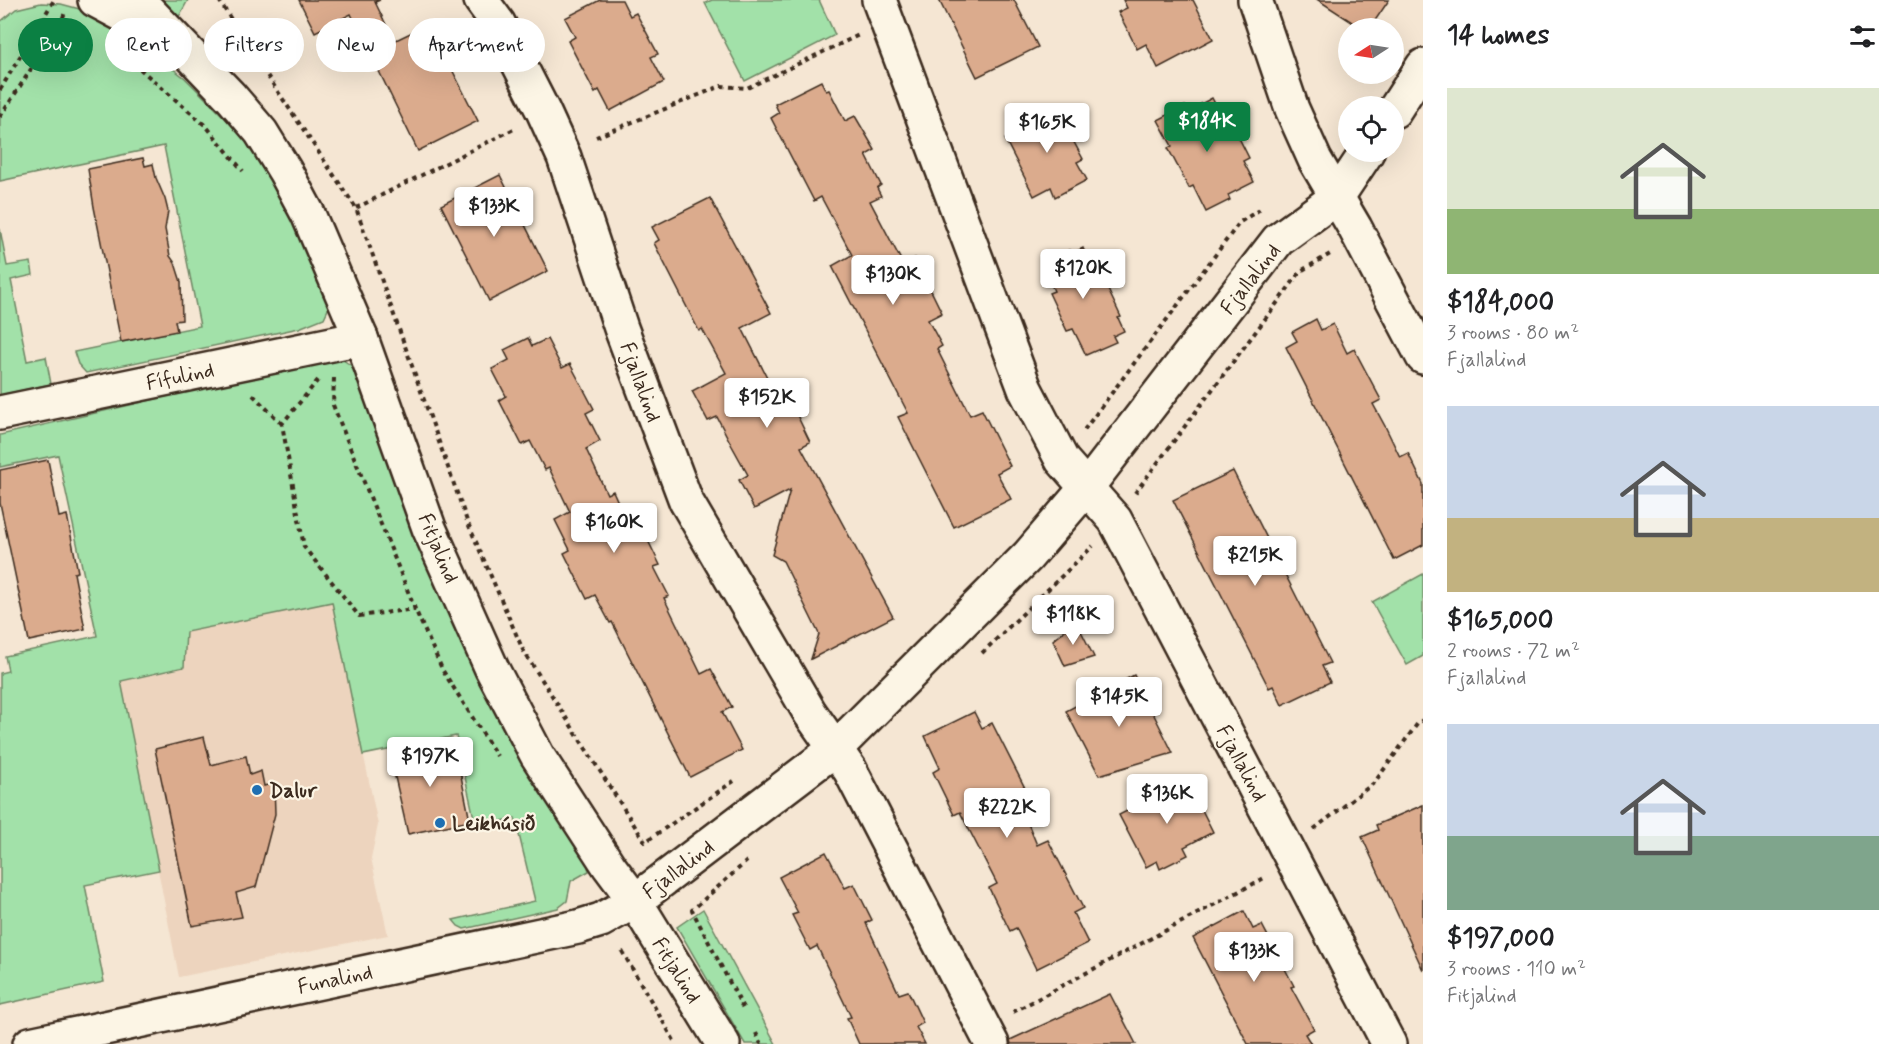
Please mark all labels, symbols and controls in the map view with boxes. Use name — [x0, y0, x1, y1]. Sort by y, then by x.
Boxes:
chip: Buy — [18, 18, 93, 72]
chip: Rent — [105, 18, 192, 72]
chip: Filters — [204, 18, 304, 72]
chip: New — [316, 18, 396, 72]
chip: Apartment — [408, 18, 545, 72]
north arrow — [1338, 18, 1404, 84]
map controls — [1338, 18, 1404, 162]
text: 14 homes — [1447, 19, 1549, 53]
icon: filters — [1846, 20, 1879, 53]
button: locate — [1338, 96, 1404, 162]
pin: $184K — [1165, 102, 1249, 153]
pin: $165K — [1005, 103, 1089, 154]
text: $184K — [1178, 108, 1236, 135]
text: $165K — [1019, 109, 1076, 136]
icon: home — [1609, 127, 1717, 235]
pin: $133K — [452, 187, 536, 238]
text: $133K — [468, 193, 520, 220]
street label: Fjallalind — [1214, 238, 1287, 321]
pin: $120K — [1041, 249, 1125, 300]
pin: $130K — [851, 255, 935, 306]
text: $120K — [1054, 255, 1112, 282]
text: $130K — [865, 261, 921, 288]
text: $184,000 — [1447, 286, 1554, 320]
text: 3 rooms · 80 m² — [1447, 320, 1579, 347]
street label: Fjallalind — [613, 338, 667, 426]
text: Fjallalind — [1447, 347, 1526, 374]
street label: Fífulind — [144, 356, 217, 398]
pin: $152K — [725, 378, 809, 429]
text: $152K — [738, 384, 796, 411]
icon: home — [1609, 445, 1717, 553]
pin: $160K — [572, 503, 656, 554]
street label: Fitjalind — [411, 509, 465, 588]
text: $160K — [585, 509, 643, 536]
pin: $215K — [1213, 536, 1297, 587]
text: $215K — [1227, 542, 1283, 569]
pin: $118K — [1031, 595, 1115, 646]
text: $118K — [1046, 601, 1100, 628]
text: $165,000 — [1447, 604, 1553, 638]
text: 2 rooms · 72 m² — [1447, 638, 1580, 665]
text: Fjallalind — [1447, 665, 1526, 692]
pin: $145K — [1077, 677, 1161, 728]
text: $145K — [1090, 683, 1148, 710]
street label: Fjallalind — [1209, 720, 1273, 807]
pin: $197K — [388, 737, 472, 788]
text: $197K — [401, 743, 459, 770]
icon: home — [1609, 763, 1717, 871]
pin: $136K — [1125, 774, 1209, 825]
place label: Dalur — [269, 777, 318, 805]
text: $136K — [1141, 780, 1193, 807]
marker: Dalur — [250, 783, 264, 797]
pin: $222K — [965, 788, 1049, 839]
text: $222K — [978, 794, 1036, 821]
place label: Leikhúsið — [452, 810, 536, 838]
marker: Leikhúsið — [433, 816, 447, 830]
street label: Fjallalind — [637, 834, 720, 906]
text: $197,000 — [1447, 922, 1555, 956]
street label: Fitjalind — [645, 932, 707, 1009]
pin: $133K — [1212, 932, 1296, 983]
text: $133K — [1228, 938, 1280, 965]
text: 3 rooms · 110 m² — [1447, 956, 1586, 983]
street label: Funalind — [295, 958, 375, 1002]
text: Fitjalind — [1447, 983, 1517, 1010]

